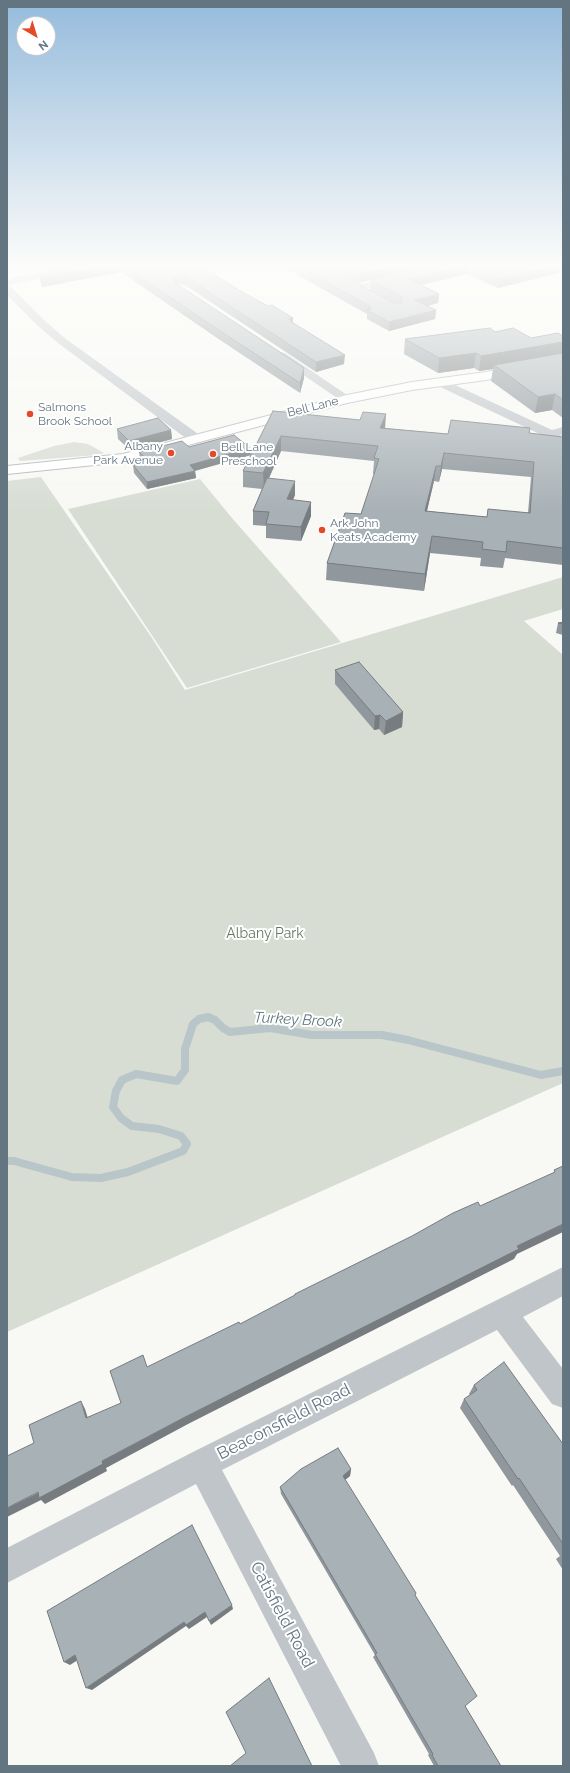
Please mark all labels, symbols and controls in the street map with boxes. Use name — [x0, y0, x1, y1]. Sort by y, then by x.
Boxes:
north arrow — [16, 16, 56, 56]
text: N — [36, 37, 50, 53]
street label: Bell Lane — [286, 394, 340, 420]
place label: Salmons Brook School — [38, 400, 112, 428]
marker: Salmons Brook School — [25, 409, 35, 419]
place label: Albany Park Avenue — [93, 439, 163, 467]
place label: Bell Lane Preschool — [221, 440, 276, 468]
marker: Albany Park Avenue — [166, 448, 176, 458]
marker: Bell Lane Preschool — [208, 449, 218, 459]
place label: Ark John Keats Academy — [330, 516, 417, 544]
marker: Ark John Keats Academy — [317, 525, 327, 535]
park label: Albany Park — [226, 926, 304, 942]
water label: Turkey Brook — [254, 1009, 342, 1031]
street label: Beaconsfield Road — [214, 1380, 354, 1464]
street label: Catisfield Road — [245, 1558, 319, 1672]

